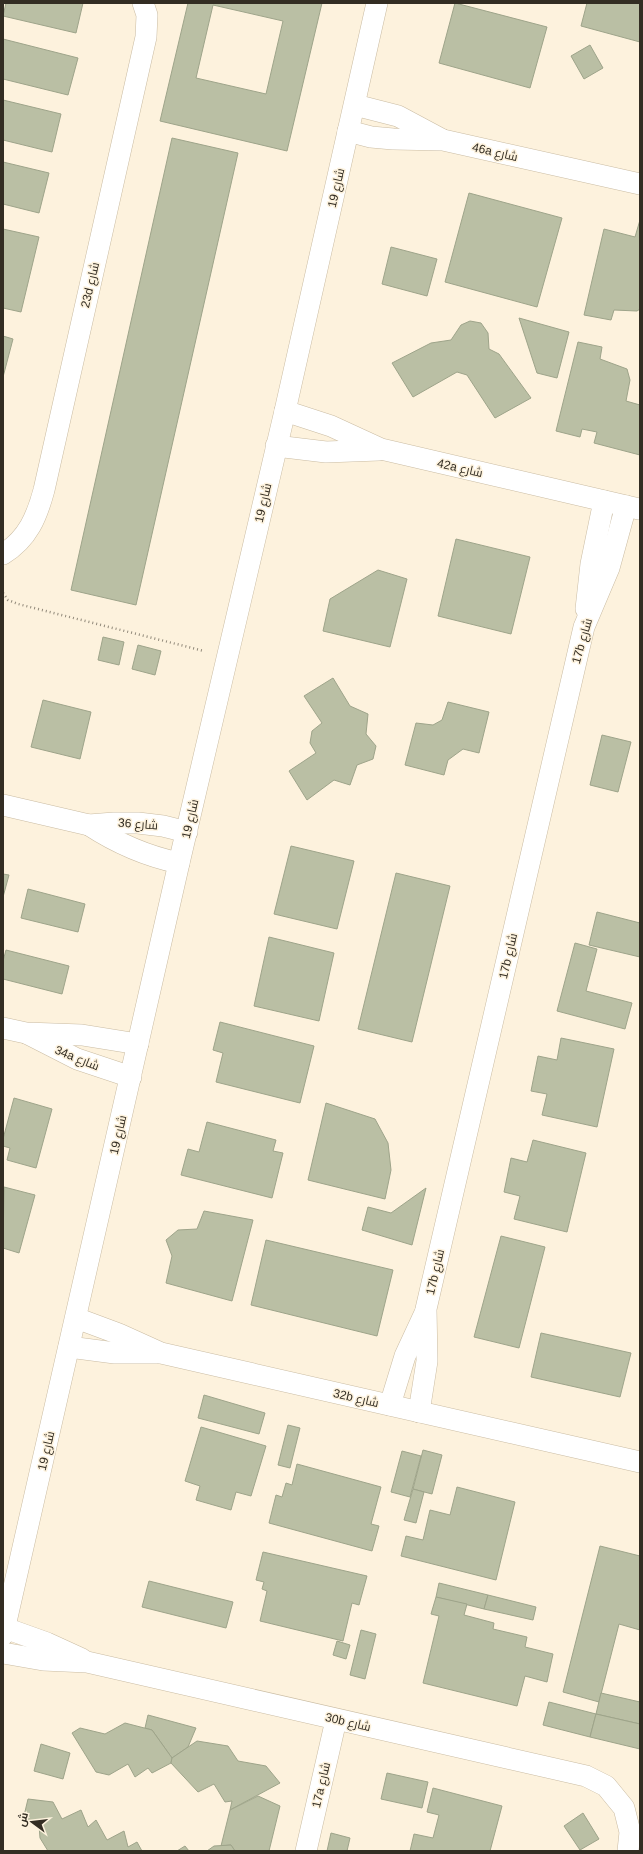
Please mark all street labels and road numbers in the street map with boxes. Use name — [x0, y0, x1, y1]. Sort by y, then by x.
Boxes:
street label: 46a شارع — [470, 140, 519, 165]
street label: شارع 19 — [325, 167, 348, 209]
street label: 23d شارع — [78, 261, 103, 310]
street label: 42a شارع — [435, 456, 484, 481]
street label: شارع 19 — [252, 482, 275, 524]
street label: 17b شارع — [569, 617, 596, 666]
street label: شارع 19 — [179, 798, 202, 840]
street label: شارع 36 — [118, 816, 158, 833]
street label: 17b شارع — [496, 932, 521, 981]
street label: 34a شارع — [52, 1043, 101, 1074]
street label: شارع 19 — [107, 1114, 130, 1156]
street label: 17b شارع — [423, 1248, 448, 1297]
street label: 32b شارع — [331, 1386, 380, 1411]
street label: شارع 19 — [35, 1430, 58, 1472]
street label: 30b شارع — [323, 1710, 372, 1735]
street label: 17a شارع — [309, 1761, 334, 1810]

